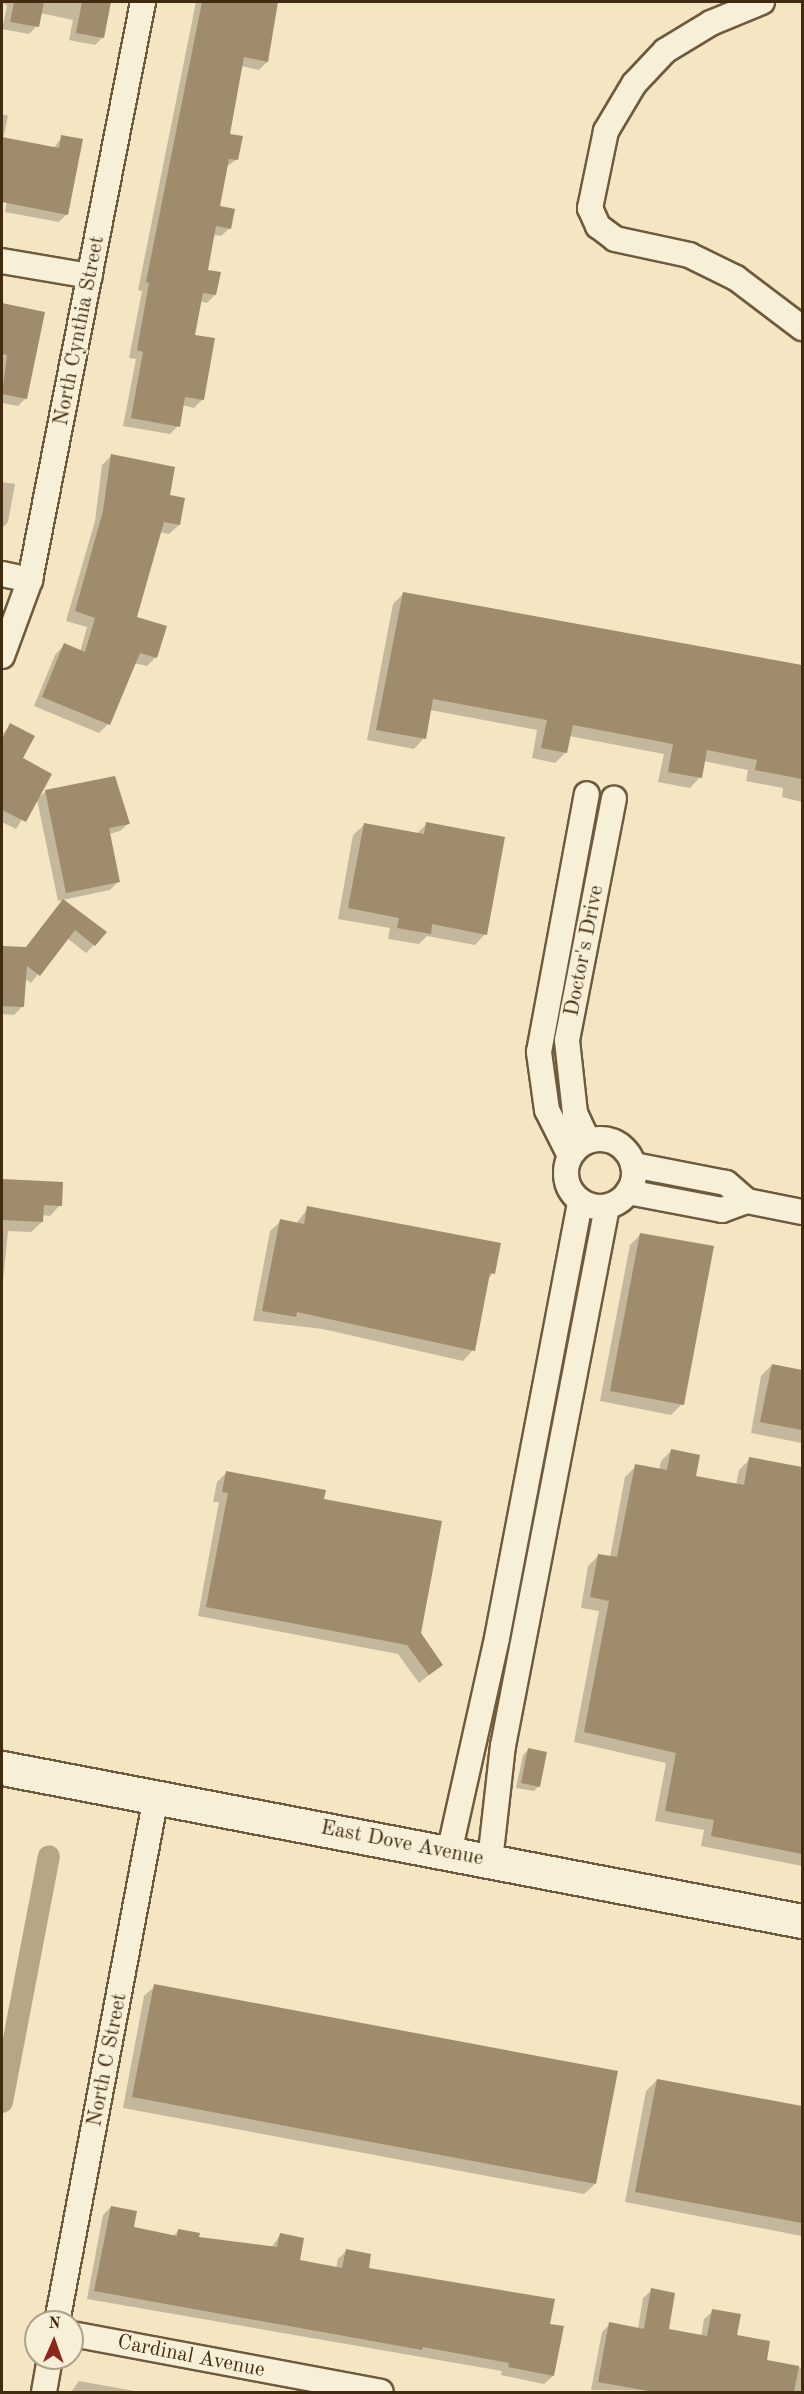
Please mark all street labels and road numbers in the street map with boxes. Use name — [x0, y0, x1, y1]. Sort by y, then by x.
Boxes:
street label: North Cynthia Street — [49, 234, 111, 428]
street label: Doctor's Drive — [560, 883, 610, 1019]
street label: East Dove Avenue — [318, 1816, 486, 1872]
street label: North C Street — [83, 1991, 133, 2129]
street label: Cardinal Avenue — [115, 2330, 267, 2384]

